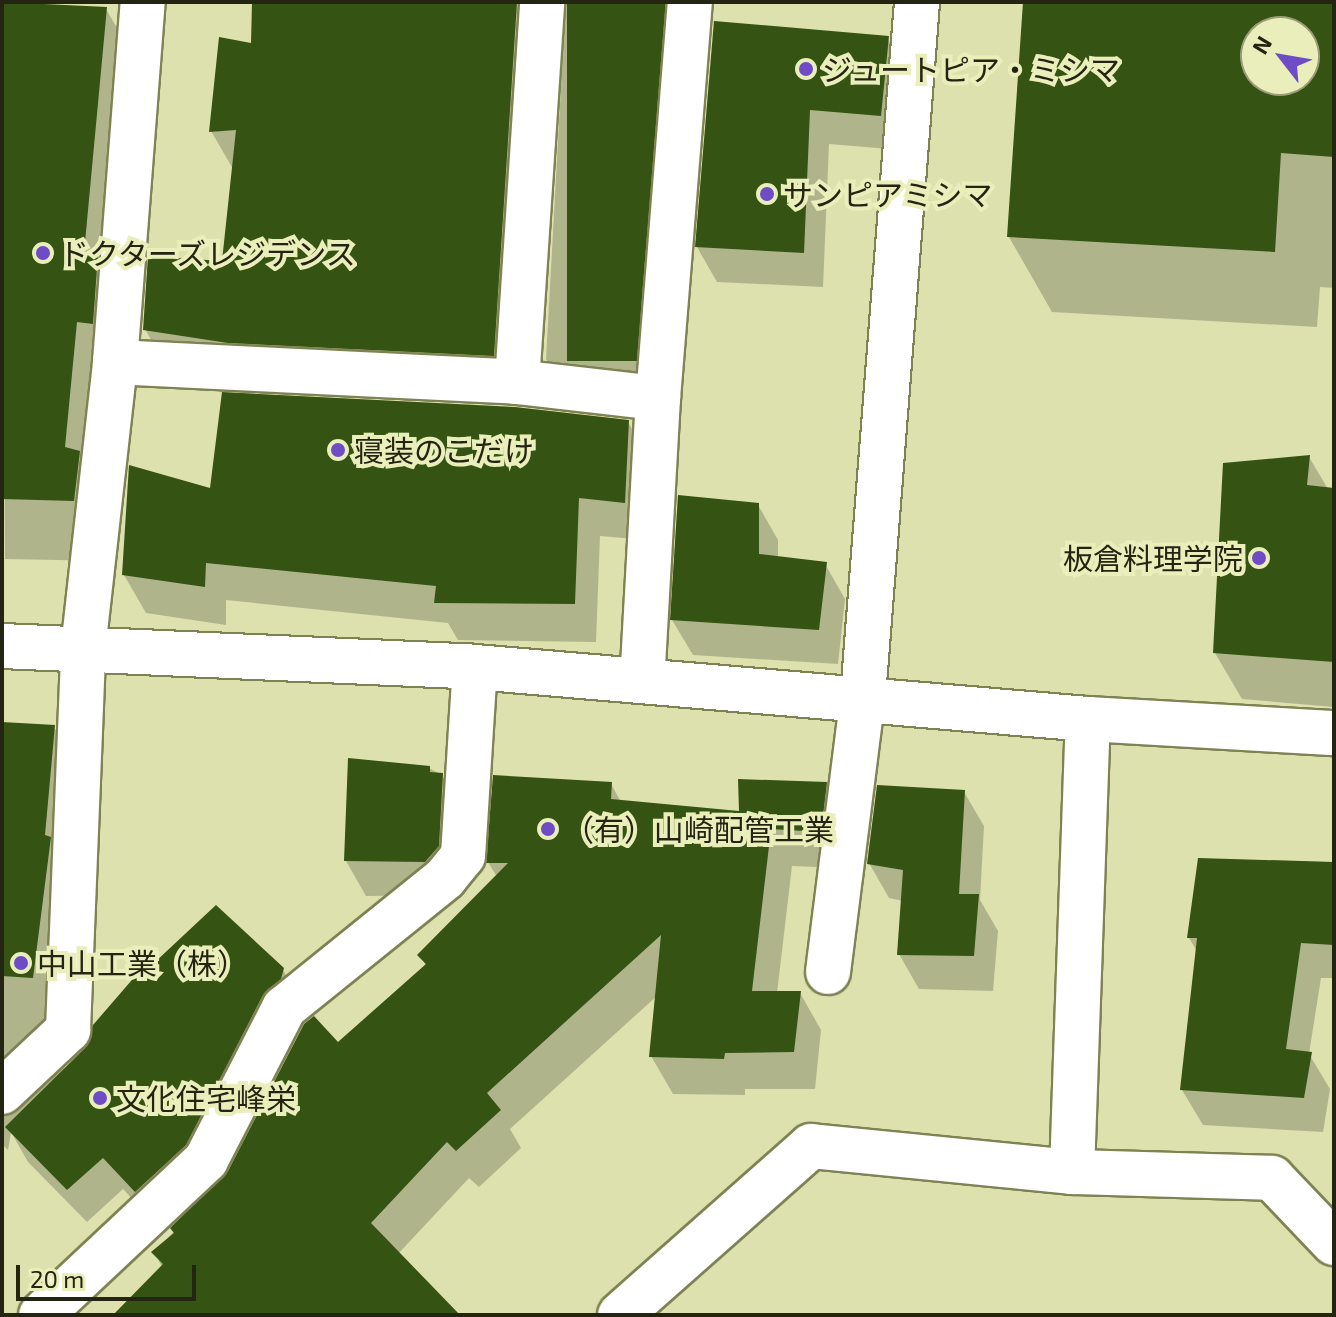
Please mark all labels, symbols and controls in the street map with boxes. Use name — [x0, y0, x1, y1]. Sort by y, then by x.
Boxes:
north arrow — [1240, 16, 1320, 96]
text: N — [1246, 31, 1276, 58]
place label: ジュートピア・ミシマ — [822, 51, 1122, 87]
marker: ジュートピア・ミシマ — [797, 60, 815, 78]
place label: サンピアミシマ — [783, 176, 993, 212]
marker: サンピアミシマ — [758, 185, 776, 203]
place label: ドクターズレジデンス — [59, 235, 359, 271]
marker: ドクターズレジデンス — [34, 244, 52, 262]
place label: 寝装のこだけ — [354, 432, 534, 468]
marker: 寝装のこだけ — [329, 441, 347, 459]
place label: 板倉料理学院 — [1063, 540, 1243, 576]
marker: 板倉料理学院 — [1250, 549, 1268, 567]
place label: （有）山崎配管工業 — [564, 811, 834, 847]
marker: （有）山崎配管工業 — [539, 820, 557, 838]
place label: 中山工業（株） — [37, 945, 247, 981]
marker: 中山工業（株） — [12, 954, 30, 972]
place label: 文化住宅峰栄 — [116, 1080, 296, 1116]
marker: 文化住宅峰栄 — [91, 1089, 109, 1107]
scale bar — [20, 1249, 200, 1299]
text: 20 m — [30, 1264, 84, 1293]

